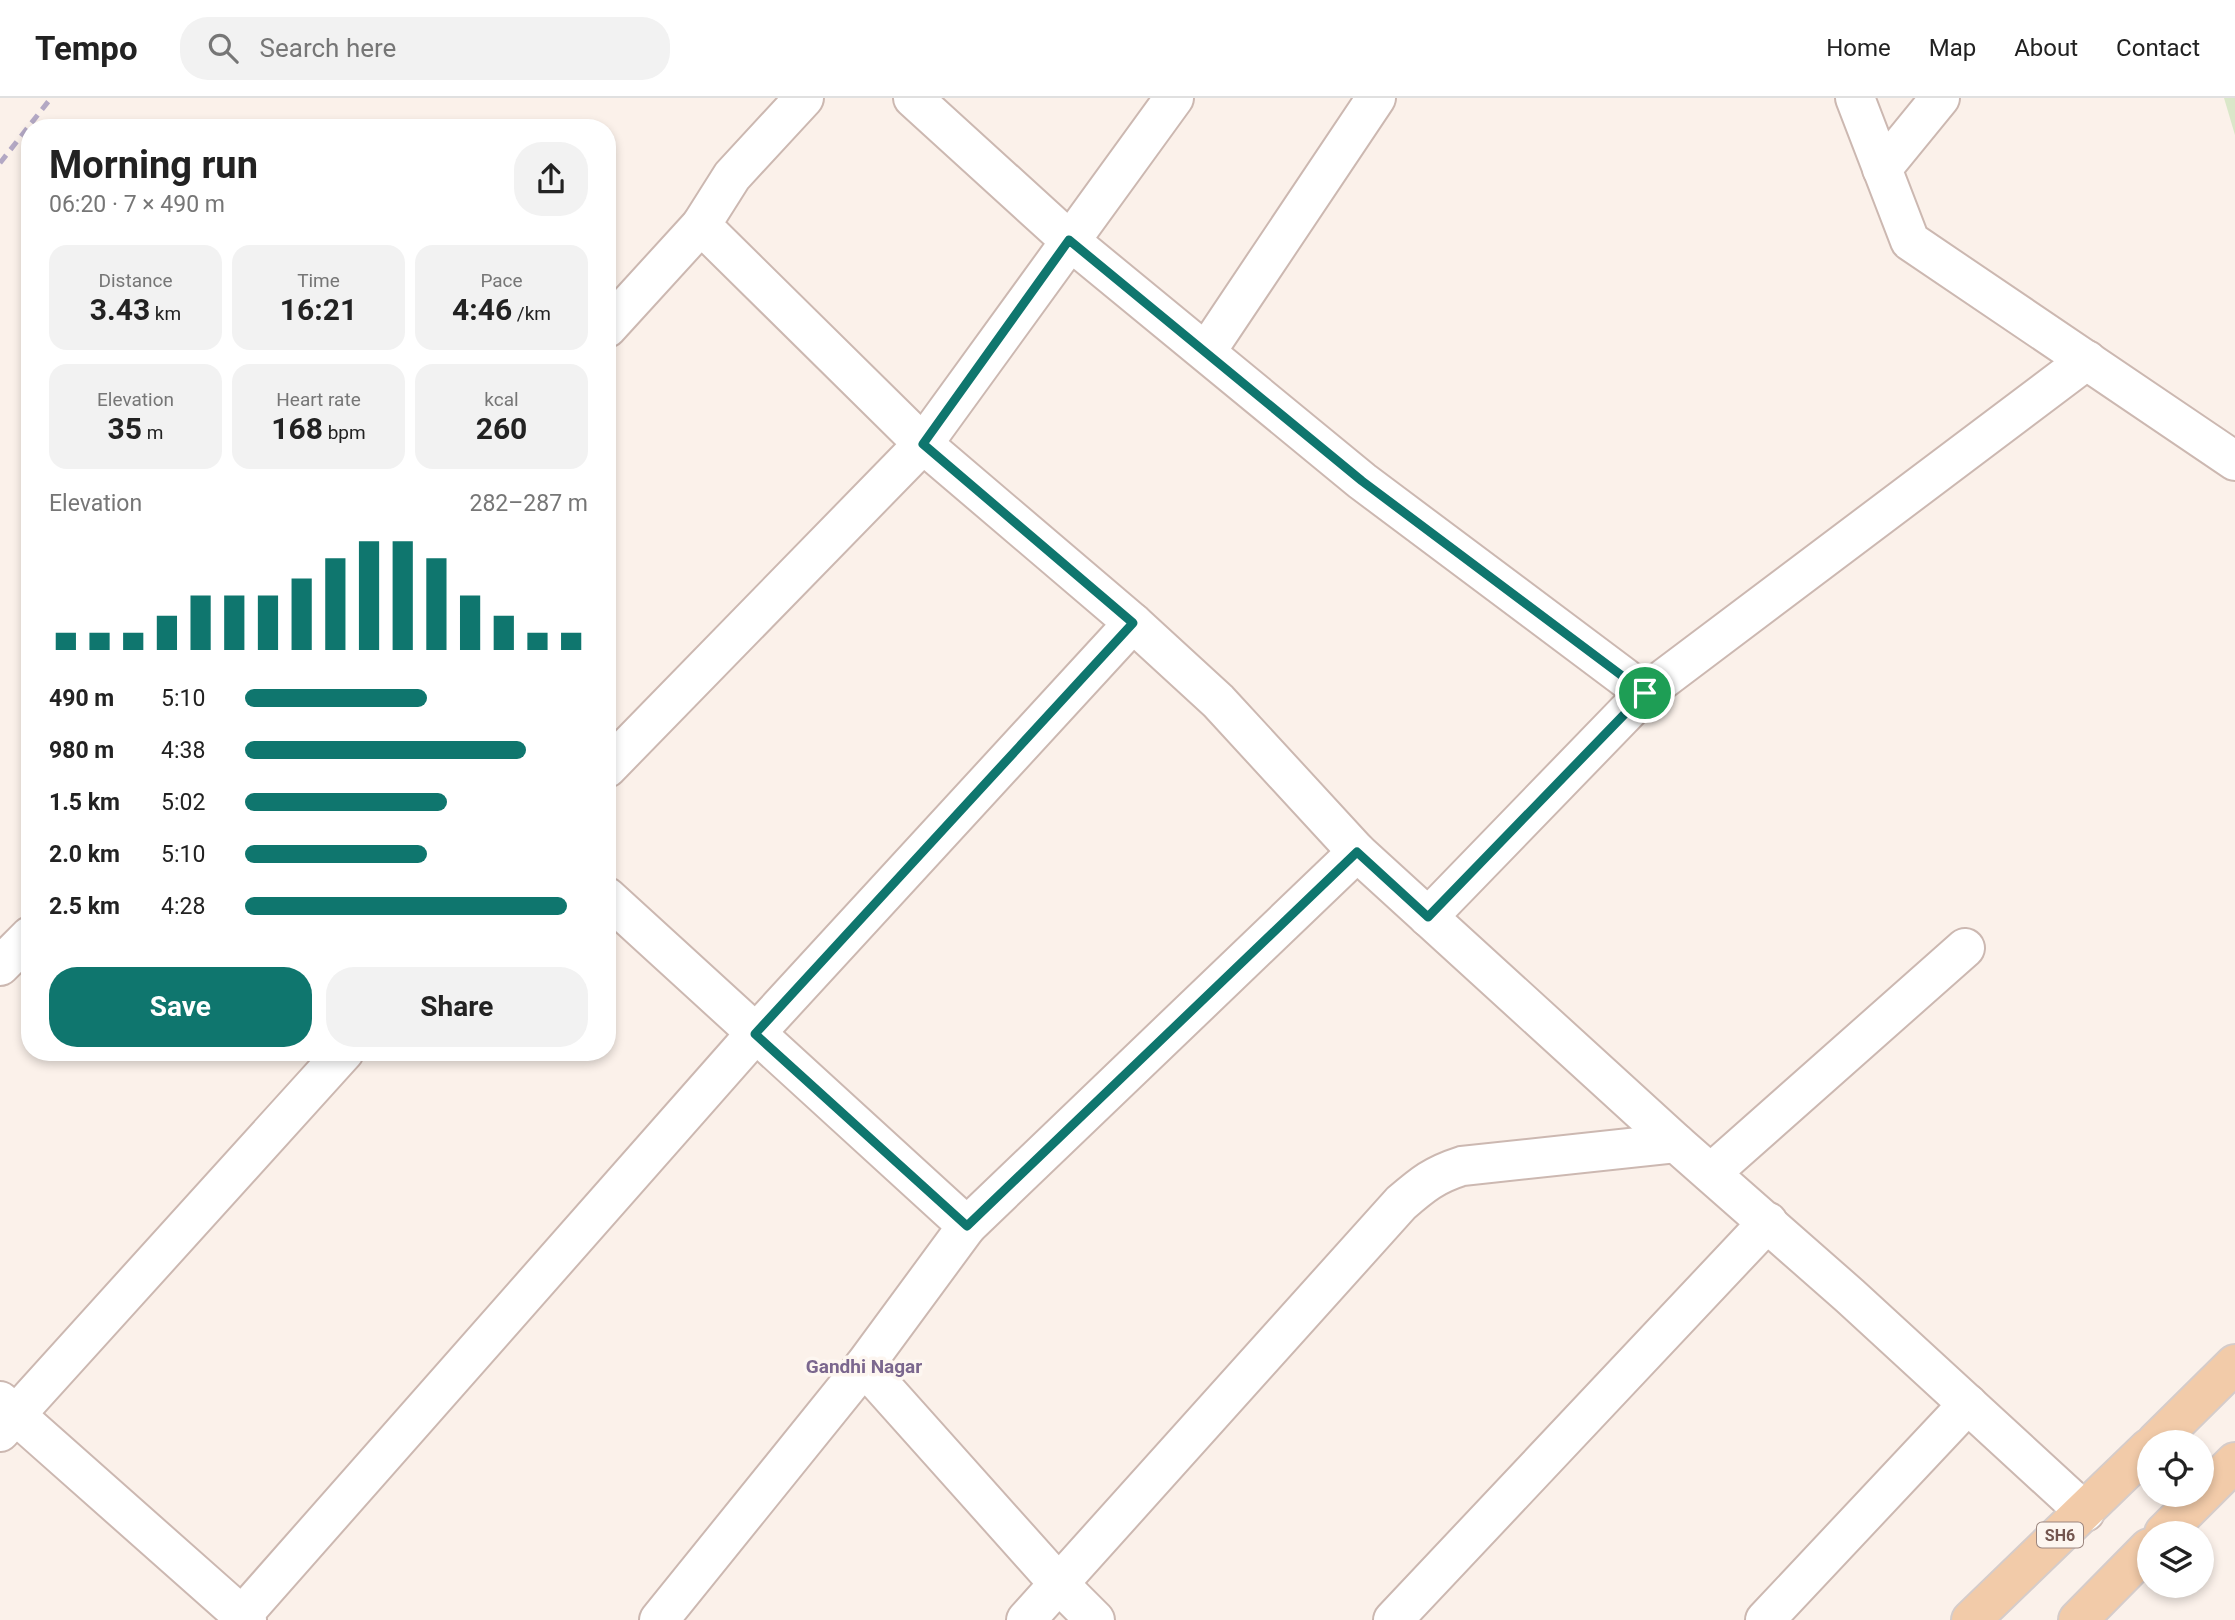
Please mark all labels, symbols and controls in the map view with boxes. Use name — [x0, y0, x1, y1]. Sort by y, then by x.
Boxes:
search box — [180, 17, 670, 80]
text: Tempo — [35, 29, 138, 68]
icon: search — [204, 29, 242, 67]
text: Search here — [260, 33, 396, 63]
text: Home — [1826, 34, 1891, 62]
text: Map — [1929, 34, 1976, 62]
text: About — [2014, 34, 2078, 62]
text: Contact — [2116, 34, 2200, 62]
button: share — [514, 142, 588, 216]
text: Morning run — [49, 143, 258, 187]
text: 06:20 · 7 × 490 m — [49, 191, 225, 218]
text: Distance — [99, 269, 172, 292]
text: Time — [297, 269, 340, 292]
text: Pace — [480, 269, 523, 292]
text: 3.43 — [90, 292, 150, 327]
text: 16:21 — [280, 292, 357, 327]
text: 4:46 — [452, 292, 512, 327]
text: km — [150, 302, 181, 325]
text: /km — [512, 302, 551, 325]
text: Elevation — [97, 388, 174, 411]
text: Heart rate — [276, 388, 361, 411]
text: kcal — [484, 388, 519, 411]
text: 35 — [108, 411, 142, 446]
text: 168 — [271, 411, 323, 446]
text: 260 — [476, 411, 527, 446]
text: m — [142, 421, 163, 444]
text: bpm — [323, 421, 366, 444]
text: Elevation — [49, 490, 142, 517]
text: 282–287 m — [469, 490, 588, 517]
pin — [1615, 663, 1675, 723]
icon: arrive — [1626, 674, 1664, 712]
text: 490 m — [49, 685, 114, 712]
text: 5:10 — [161, 685, 205, 712]
text: 980 m — [49, 737, 114, 764]
text: 4:38 — [161, 737, 205, 764]
text: 1.5 km — [49, 789, 120, 816]
text: 5:02 — [161, 789, 205, 816]
text: 2.0 km — [49, 841, 120, 868]
text: 5:10 — [161, 841, 205, 868]
text: 2.5 km — [49, 893, 120, 920]
text: 4:28 — [161, 893, 205, 920]
button: Save — [49, 967, 312, 1047]
button: Share — [326, 967, 588, 1047]
district label: Gandhi Nagar — [806, 1355, 922, 1378]
map controls — [2137, 1430, 2214, 1598]
button: locate — [2137, 1430, 2214, 1507]
button: layers — [2137, 1521, 2214, 1598]
road number: SH6 — [2037, 1522, 2083, 1548]

